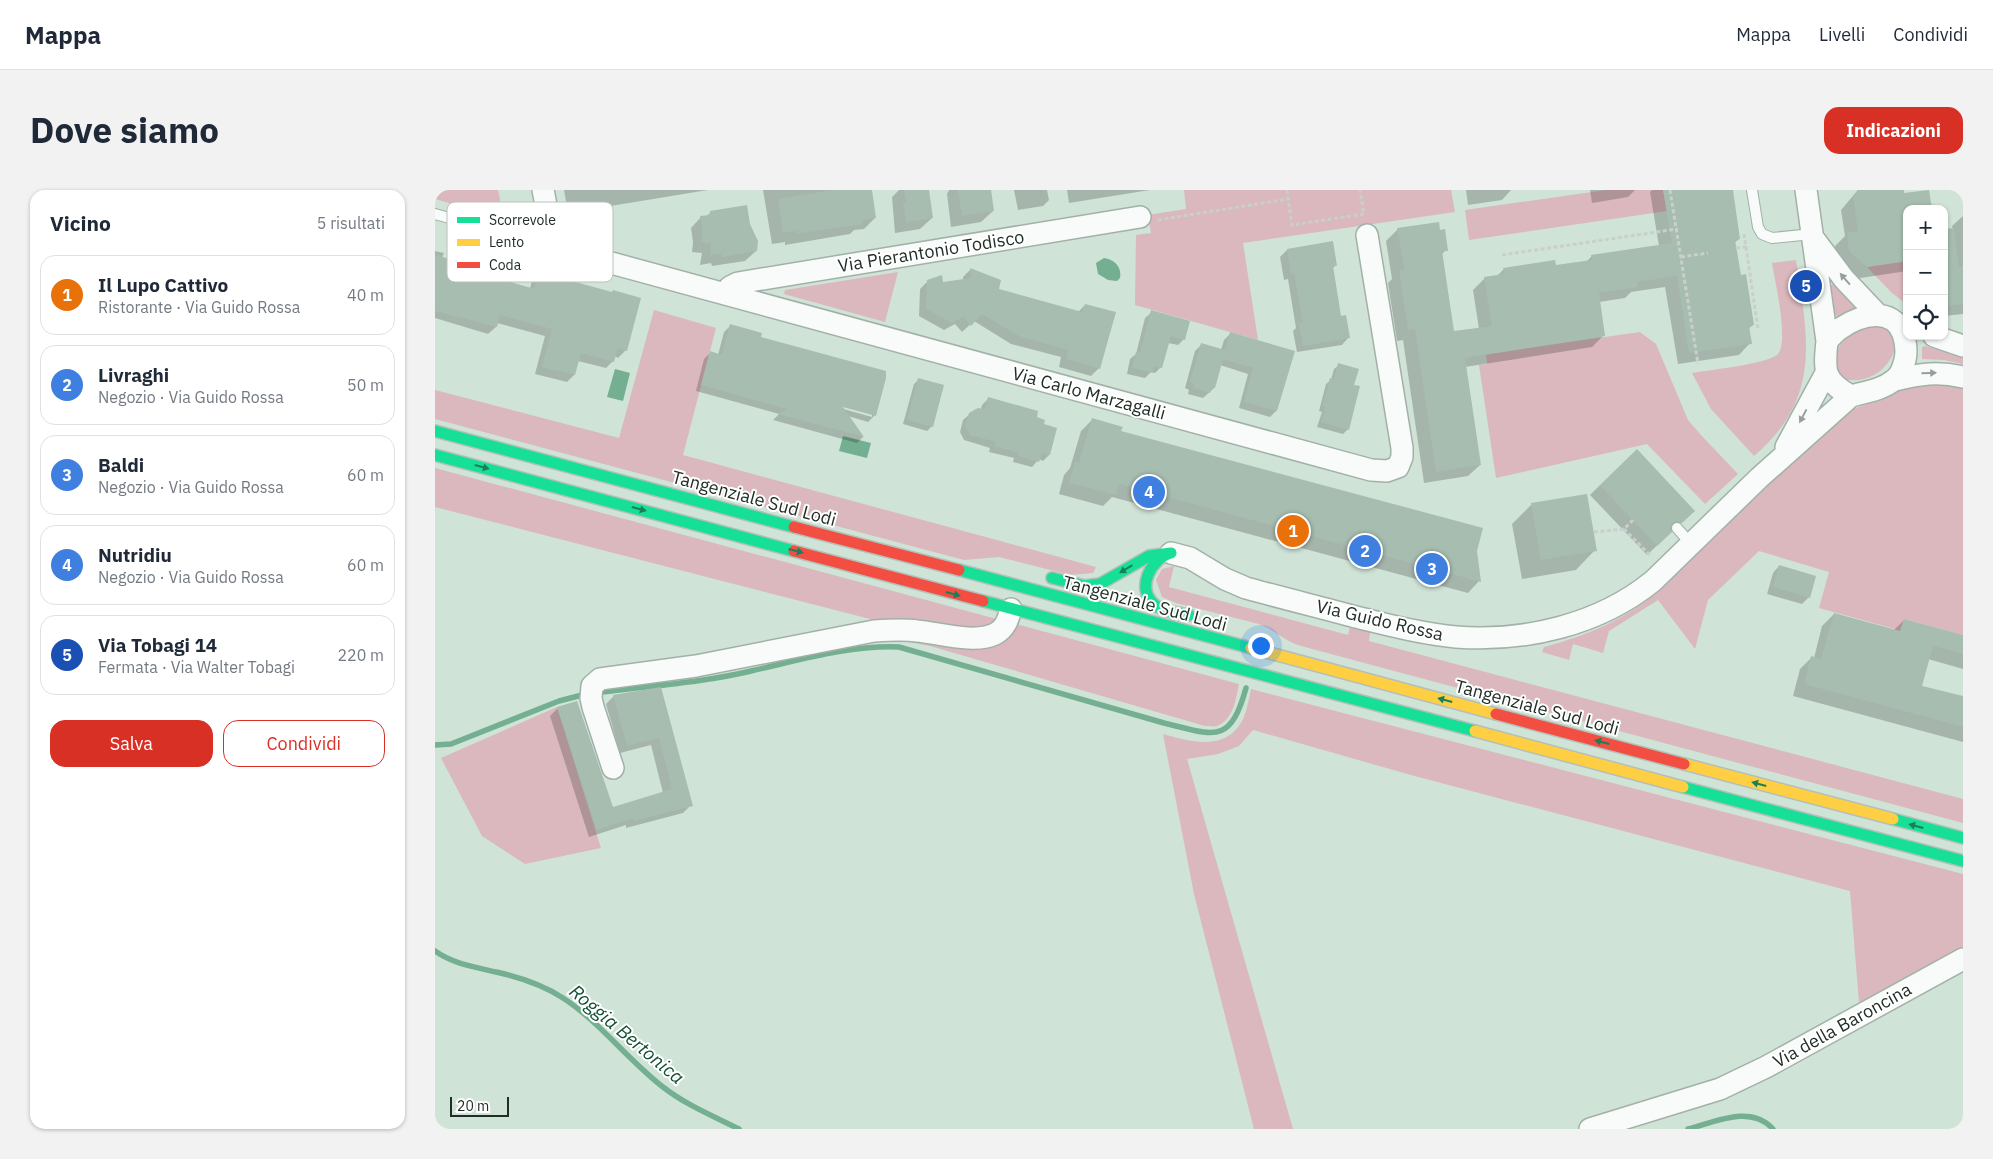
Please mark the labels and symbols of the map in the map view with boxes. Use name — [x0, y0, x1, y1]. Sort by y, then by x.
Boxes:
legend — [447, 202, 613, 282]
text: Scorrevole — [489, 211, 556, 229]
street label: Via Pierantonio Todisco — [836, 225, 1026, 277]
text: Lento — [489, 233, 524, 251]
text: Coda — [489, 256, 522, 274]
pin: 5 — [1790, 267, 1822, 305]
one-way arrow — [1839, 273, 1850, 286]
street label: Via Carlo Marzagalli — [1010, 361, 1168, 425]
one-way arrow — [1921, 369, 1937, 377]
one-way arrow — [1799, 408, 1807, 423]
one-way arrow — [475, 463, 490, 471]
street label: Tangenziale Sud Lodi — [669, 465, 839, 531]
pin: 4 — [1133, 473, 1165, 511]
one-way arrow — [632, 505, 647, 513]
pin: 1 — [1277, 512, 1309, 550]
pin: 2 — [1349, 532, 1381, 570]
one-way arrow — [789, 548, 804, 556]
pin: 3 — [1416, 550, 1448, 588]
one-way arrow — [1120, 565, 1133, 574]
street label: Tangenziale Sud Lodi — [1060, 570, 1230, 636]
one-way arrow — [945, 590, 960, 598]
street label: Via Guido Rossa — [1314, 594, 1446, 646]
your location — [1248, 633, 1274, 659]
street label: Tangenziale Sud Lodi — [1452, 674, 1622, 740]
one-way arrow — [1437, 696, 1452, 704]
one-way arrow — [1594, 738, 1609, 746]
one-way arrow — [1751, 780, 1766, 788]
one-way arrow — [1908, 822, 1923, 830]
street label: Via della Baroncina — [1769, 977, 1916, 1073]
water label: Roggia Bertonica — [565, 979, 689, 1089]
scale bar — [450, 1094, 509, 1117]

